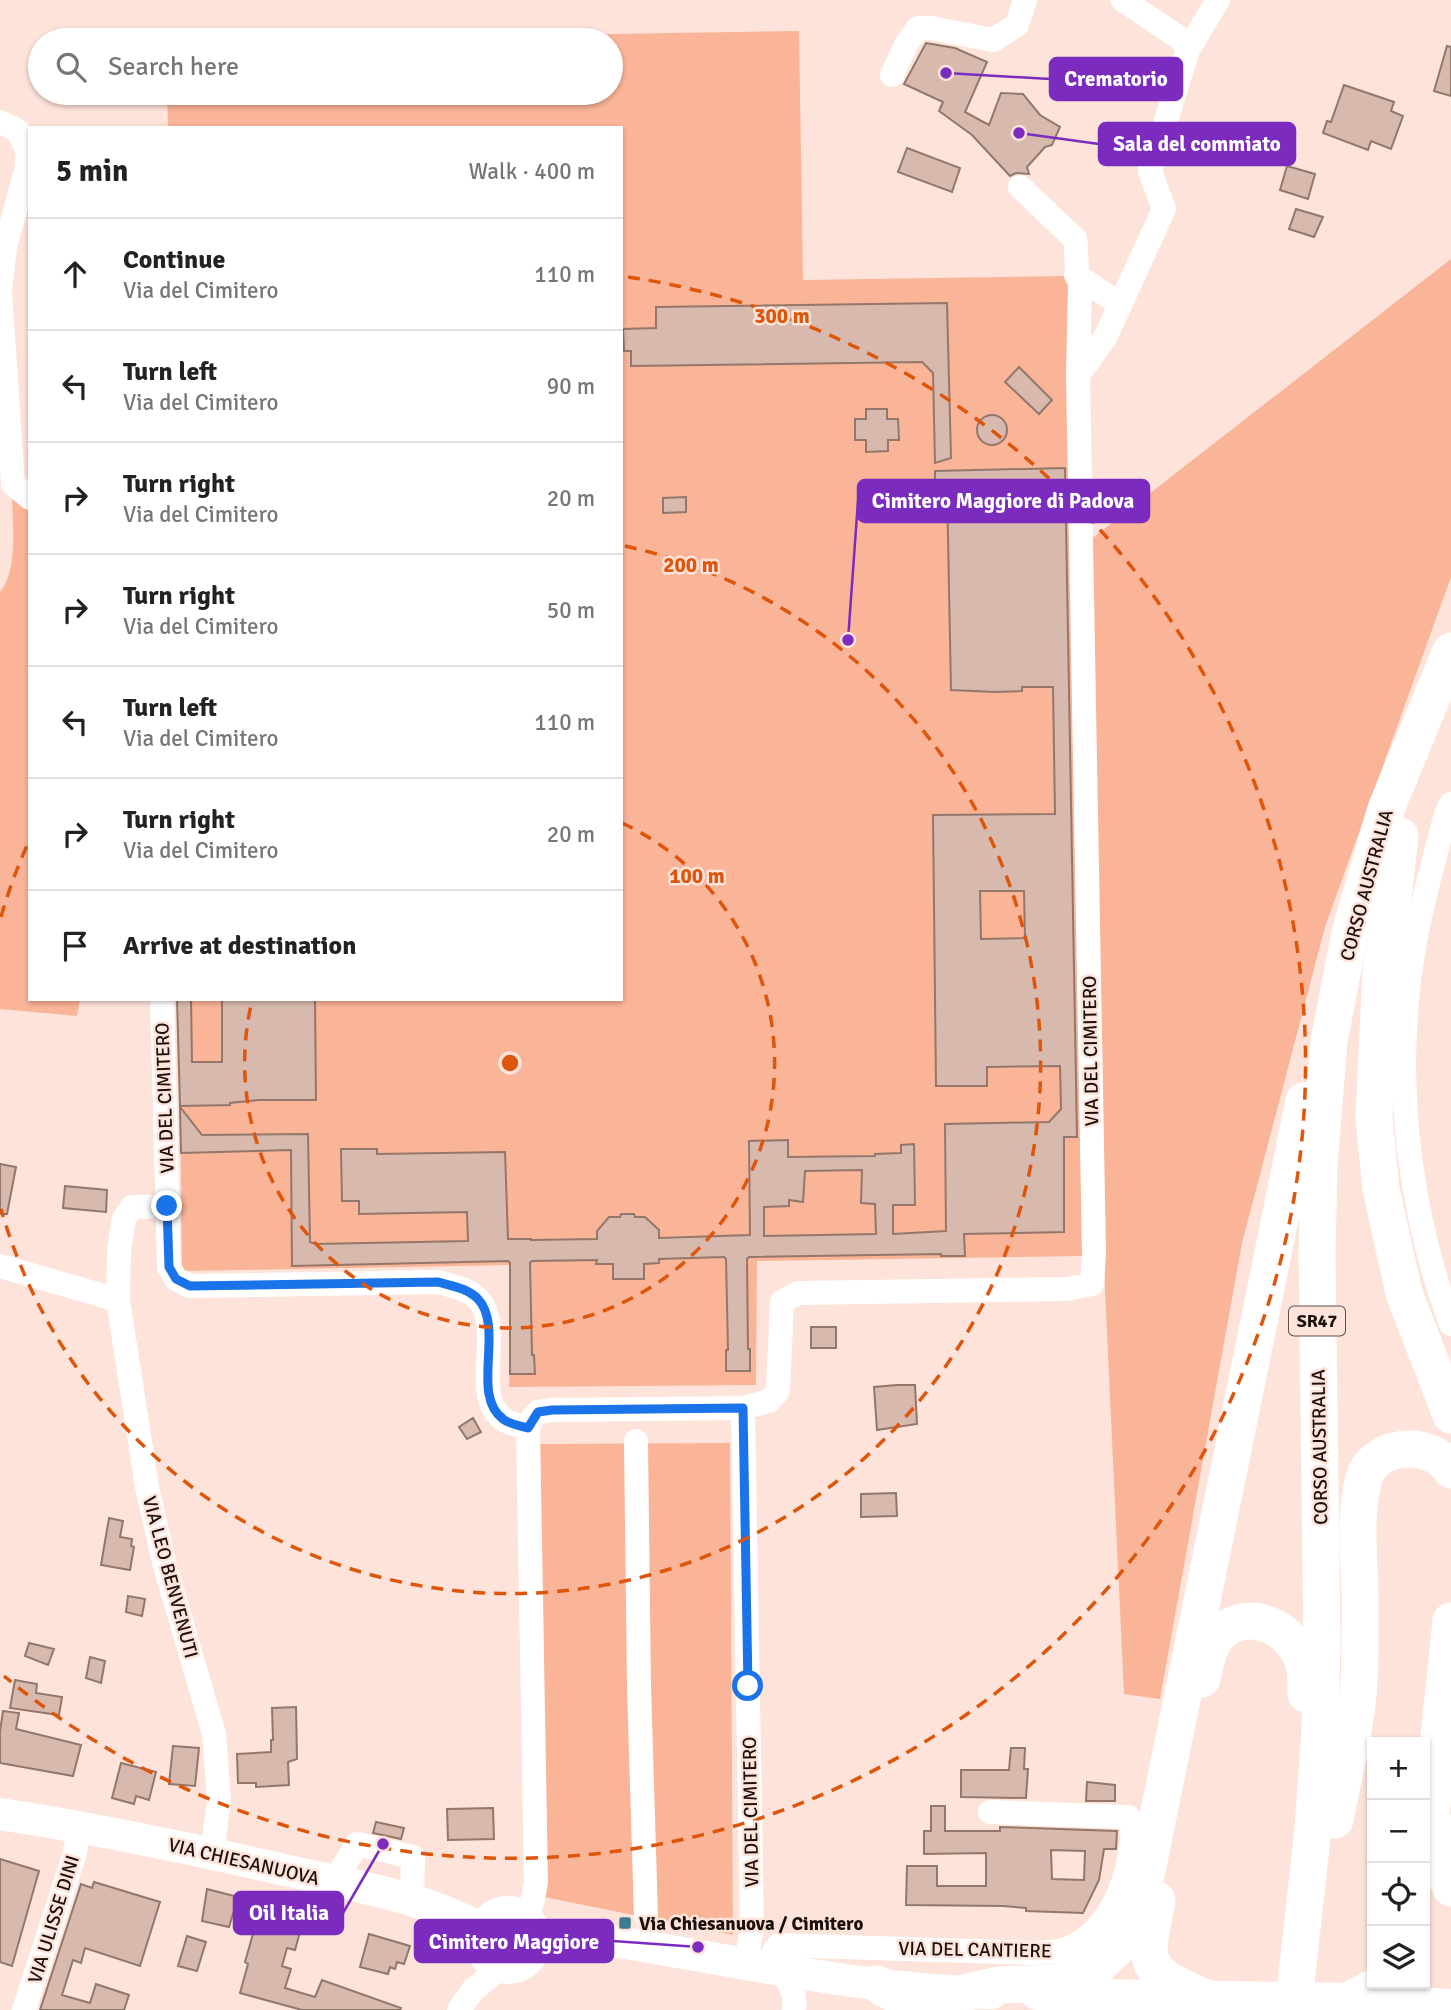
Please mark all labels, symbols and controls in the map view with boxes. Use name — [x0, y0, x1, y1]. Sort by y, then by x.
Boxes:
search box — [28, 28, 623, 105]
icon: search — [52, 48, 90, 86]
text: Search here — [108, 51, 239, 83]
callout: Crematorio — [1050, 58, 1182, 100]
text: Crematorio — [1064, 66, 1168, 92]
callout: Sala del commiato — [1099, 123, 1295, 165]
text: Sala del commiato — [1113, 131, 1281, 157]
text: 5 min — [56, 153, 128, 190]
text: Walk · 400 m — [469, 157, 595, 186]
text: Continue — [123, 244, 225, 276]
icon: ahead — [56, 255, 94, 293]
text: 110 m — [534, 260, 595, 289]
text: Via del Cimitero — [123, 276, 279, 305]
text: 300 m — [754, 303, 810, 329]
text: Turn left — [123, 356, 217, 388]
icon: left — [56, 367, 94, 405]
text: 90 m — [547, 372, 595, 401]
text: Via del Cimitero — [123, 388, 279, 417]
text: Turn right — [123, 468, 235, 500]
icon: right — [56, 479, 94, 517]
callout: Cimitero Maggiore di Padova — [858, 480, 1149, 522]
text: 20 m — [547, 484, 595, 513]
text: Cimitero Maggiore di Padova — [872, 488, 1135, 514]
text: Via del Cimitero — [123, 500, 279, 529]
text: 200 m — [663, 552, 719, 578]
text: Turn right — [123, 580, 235, 612]
icon: right — [56, 591, 94, 629]
text: 50 m — [547, 596, 595, 625]
text: Via del Cimitero — [123, 612, 279, 641]
text: Turn left — [123, 692, 217, 724]
icon: left — [56, 703, 94, 741]
text: 110 m — [534, 708, 595, 737]
text: Via del Cimitero — [123, 724, 279, 753]
text: Turn right — [123, 804, 235, 836]
street label: CORSO AUSTRALIA — [1335, 807, 1399, 964]
icon: right — [56, 815, 94, 853]
text: 20 m — [547, 820, 595, 849]
text: Via del Cimitero — [123, 836, 279, 865]
text: 100 m — [669, 863, 725, 889]
icon: arrive — [56, 927, 94, 965]
text: Arrive at destination — [123, 930, 356, 962]
street label: VIA DEL CIMITERO — [1078, 975, 1104, 1127]
street label: VIA DEL CIMITERO — [150, 1022, 180, 1174]
centre of rings — [498, 1051, 522, 1075]
route end — [151, 1190, 182, 1221]
road number: SR47 — [1289, 1306, 1345, 1336]
street label: CORSO AUSTRALIA — [1307, 1369, 1333, 1525]
street label: VIA LEO BENVENUTI — [137, 1494, 203, 1661]
route start — [732, 1670, 763, 1701]
street label: VIA DEL CIMITERO — [738, 1736, 764, 1888]
map controls — [1367, 1737, 1430, 1989]
button: + — [1367, 1737, 1430, 1800]
button: − — [1367, 1800, 1430, 1863]
street label: VIA CHIESANUOVA — [166, 1833, 322, 1891]
street label: VIA ULISSE DINI — [23, 1852, 85, 1986]
button: locate — [1367, 1863, 1430, 1926]
callout: Oil Italia — [234, 1892, 343, 1934]
text: Oil Italia — [249, 1900, 329, 1926]
place label: Via Chiesanuova / Cimitero — [639, 1912, 863, 1936]
marker: Via Chiesanuova / Cimitero — [617, 1915, 633, 1931]
callout: Cimitero Maggiore — [415, 1920, 613, 1962]
button: layers — [1367, 1926, 1430, 1989]
text: Cimitero Maggiore — [429, 1929, 599, 1955]
street label: VIA DEL CANTIERE — [898, 1937, 1052, 1963]

